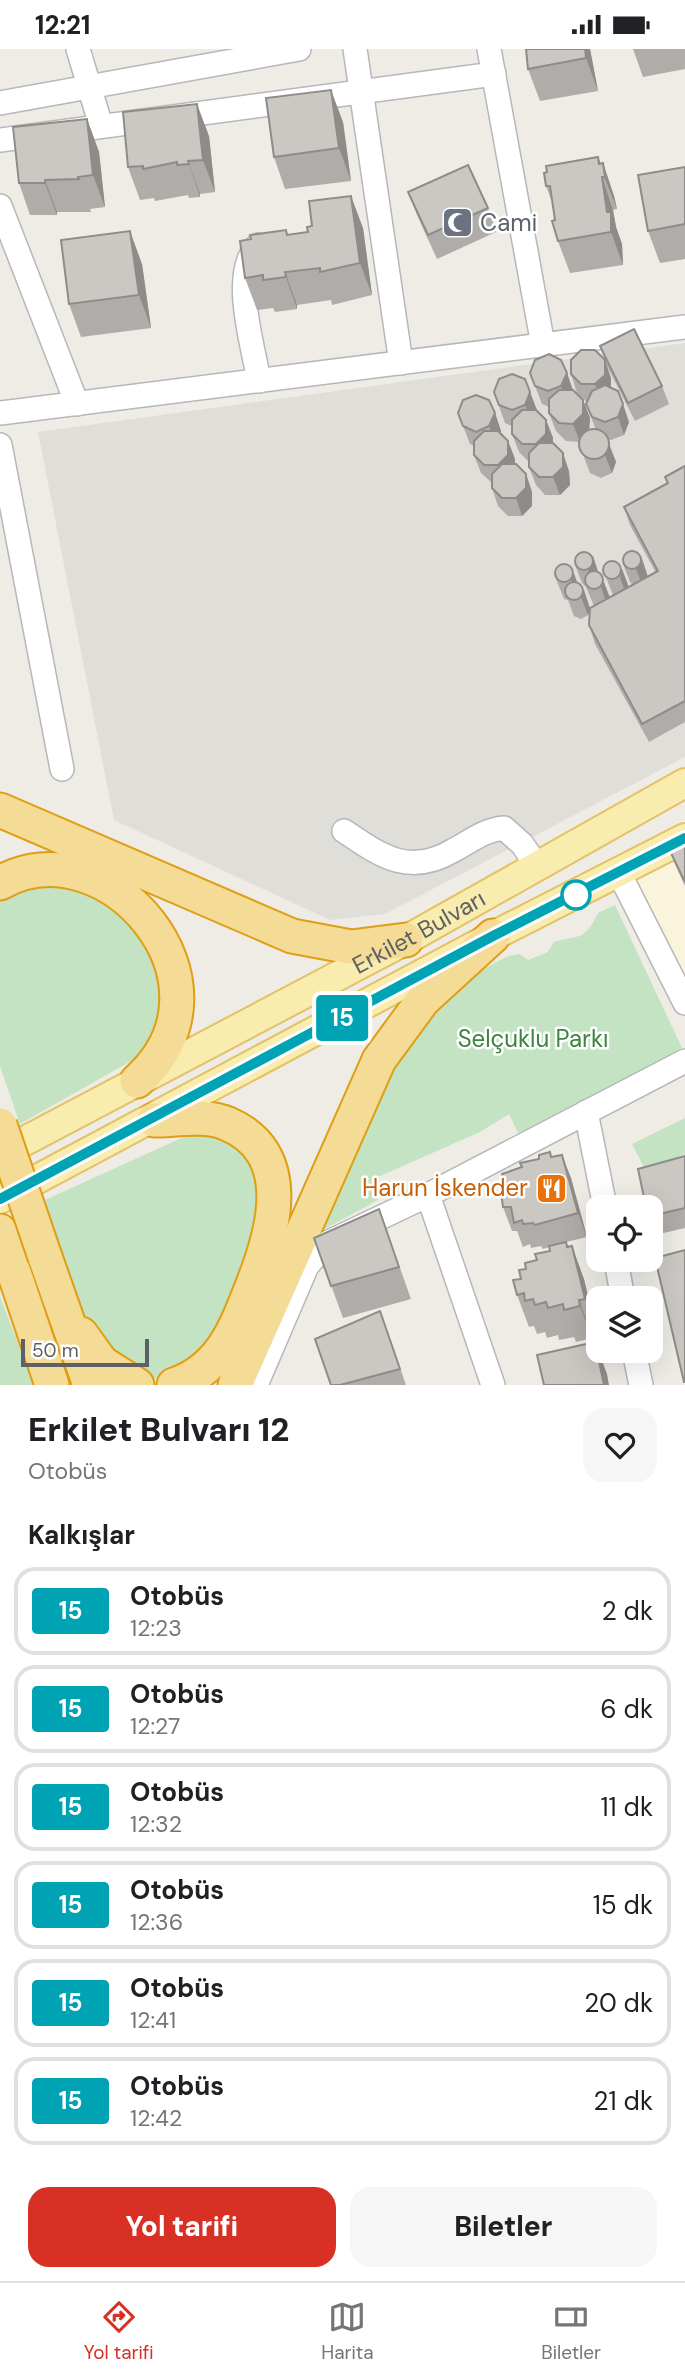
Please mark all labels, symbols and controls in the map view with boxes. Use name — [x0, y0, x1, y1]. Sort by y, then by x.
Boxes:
text: 12:21 — [35, 8, 91, 42]
mosque icon: Cami — [440, 206, 474, 240]
place label: Cami — [480, 207, 537, 238]
unlabelled marker — [561, 880, 591, 910]
street label: Erkilet Bulvarı — [347, 883, 491, 981]
line badge: 15 — [310, 995, 374, 1041]
text: 15 — [330, 1002, 354, 1033]
park label: Selçuklu Parkı — [458, 1023, 608, 1054]
restaurant icon: Harun İskender — [534, 1171, 568, 1205]
place label: Harun İskender — [362, 1172, 528, 1203]
map controls — [586, 1195, 663, 1363]
button: locate — [586, 1195, 663, 1272]
button: layers — [586, 1286, 663, 1363]
scale bar — [21, 1336, 149, 1368]
text: 50 m — [32, 1338, 79, 1363]
text: Erkilet Bulvarı 12 — [28, 1408, 289, 1451]
button: heart — [583, 1408, 657, 1482]
text: Otobüs — [28, 1456, 107, 1486]
text: Kalkışlar — [28, 1518, 135, 1552]
text: Otobüs — [130, 1579, 224, 1613]
text: 2 dk — [602, 1594, 653, 1628]
text: 15 — [59, 1595, 82, 1626]
text: 12:23 — [130, 1613, 182, 1643]
text: Otobüs — [130, 1677, 224, 1711]
text: 6 dk — [600, 1692, 653, 1726]
text: 15 — [59, 1693, 82, 1724]
text: 12:27 — [130, 1711, 180, 1741]
text: Otobüs — [130, 1775, 224, 1809]
text: 11 dk — [600, 1790, 653, 1824]
text: 15 — [59, 1791, 82, 1822]
text: 12:32 — [130, 1809, 182, 1839]
text: Otobüs — [130, 1873, 224, 1907]
text: 15 dk — [593, 1888, 653, 1922]
text: 15 — [59, 1889, 82, 1920]
text: 12:36 — [130, 1907, 183, 1937]
text: Otobüs — [130, 1971, 224, 2005]
text: 20 dk — [584, 1986, 653, 2020]
text: 15 — [59, 1987, 82, 2018]
text: 12:41 — [130, 2005, 176, 2035]
text: Otobüs — [130, 2069, 224, 2103]
text: 21 dk — [594, 2084, 653, 2118]
text: 15 — [59, 2085, 82, 2116]
text: 12:42 — [130, 2103, 182, 2133]
button: Yol tarifi — [28, 2187, 336, 2267]
button: Biletler — [350, 2187, 657, 2267]
tab: Yol tarifi — [84, 2298, 154, 2365]
tab: Harita — [321, 2298, 374, 2365]
tab: Biletler — [541, 2298, 601, 2365]

